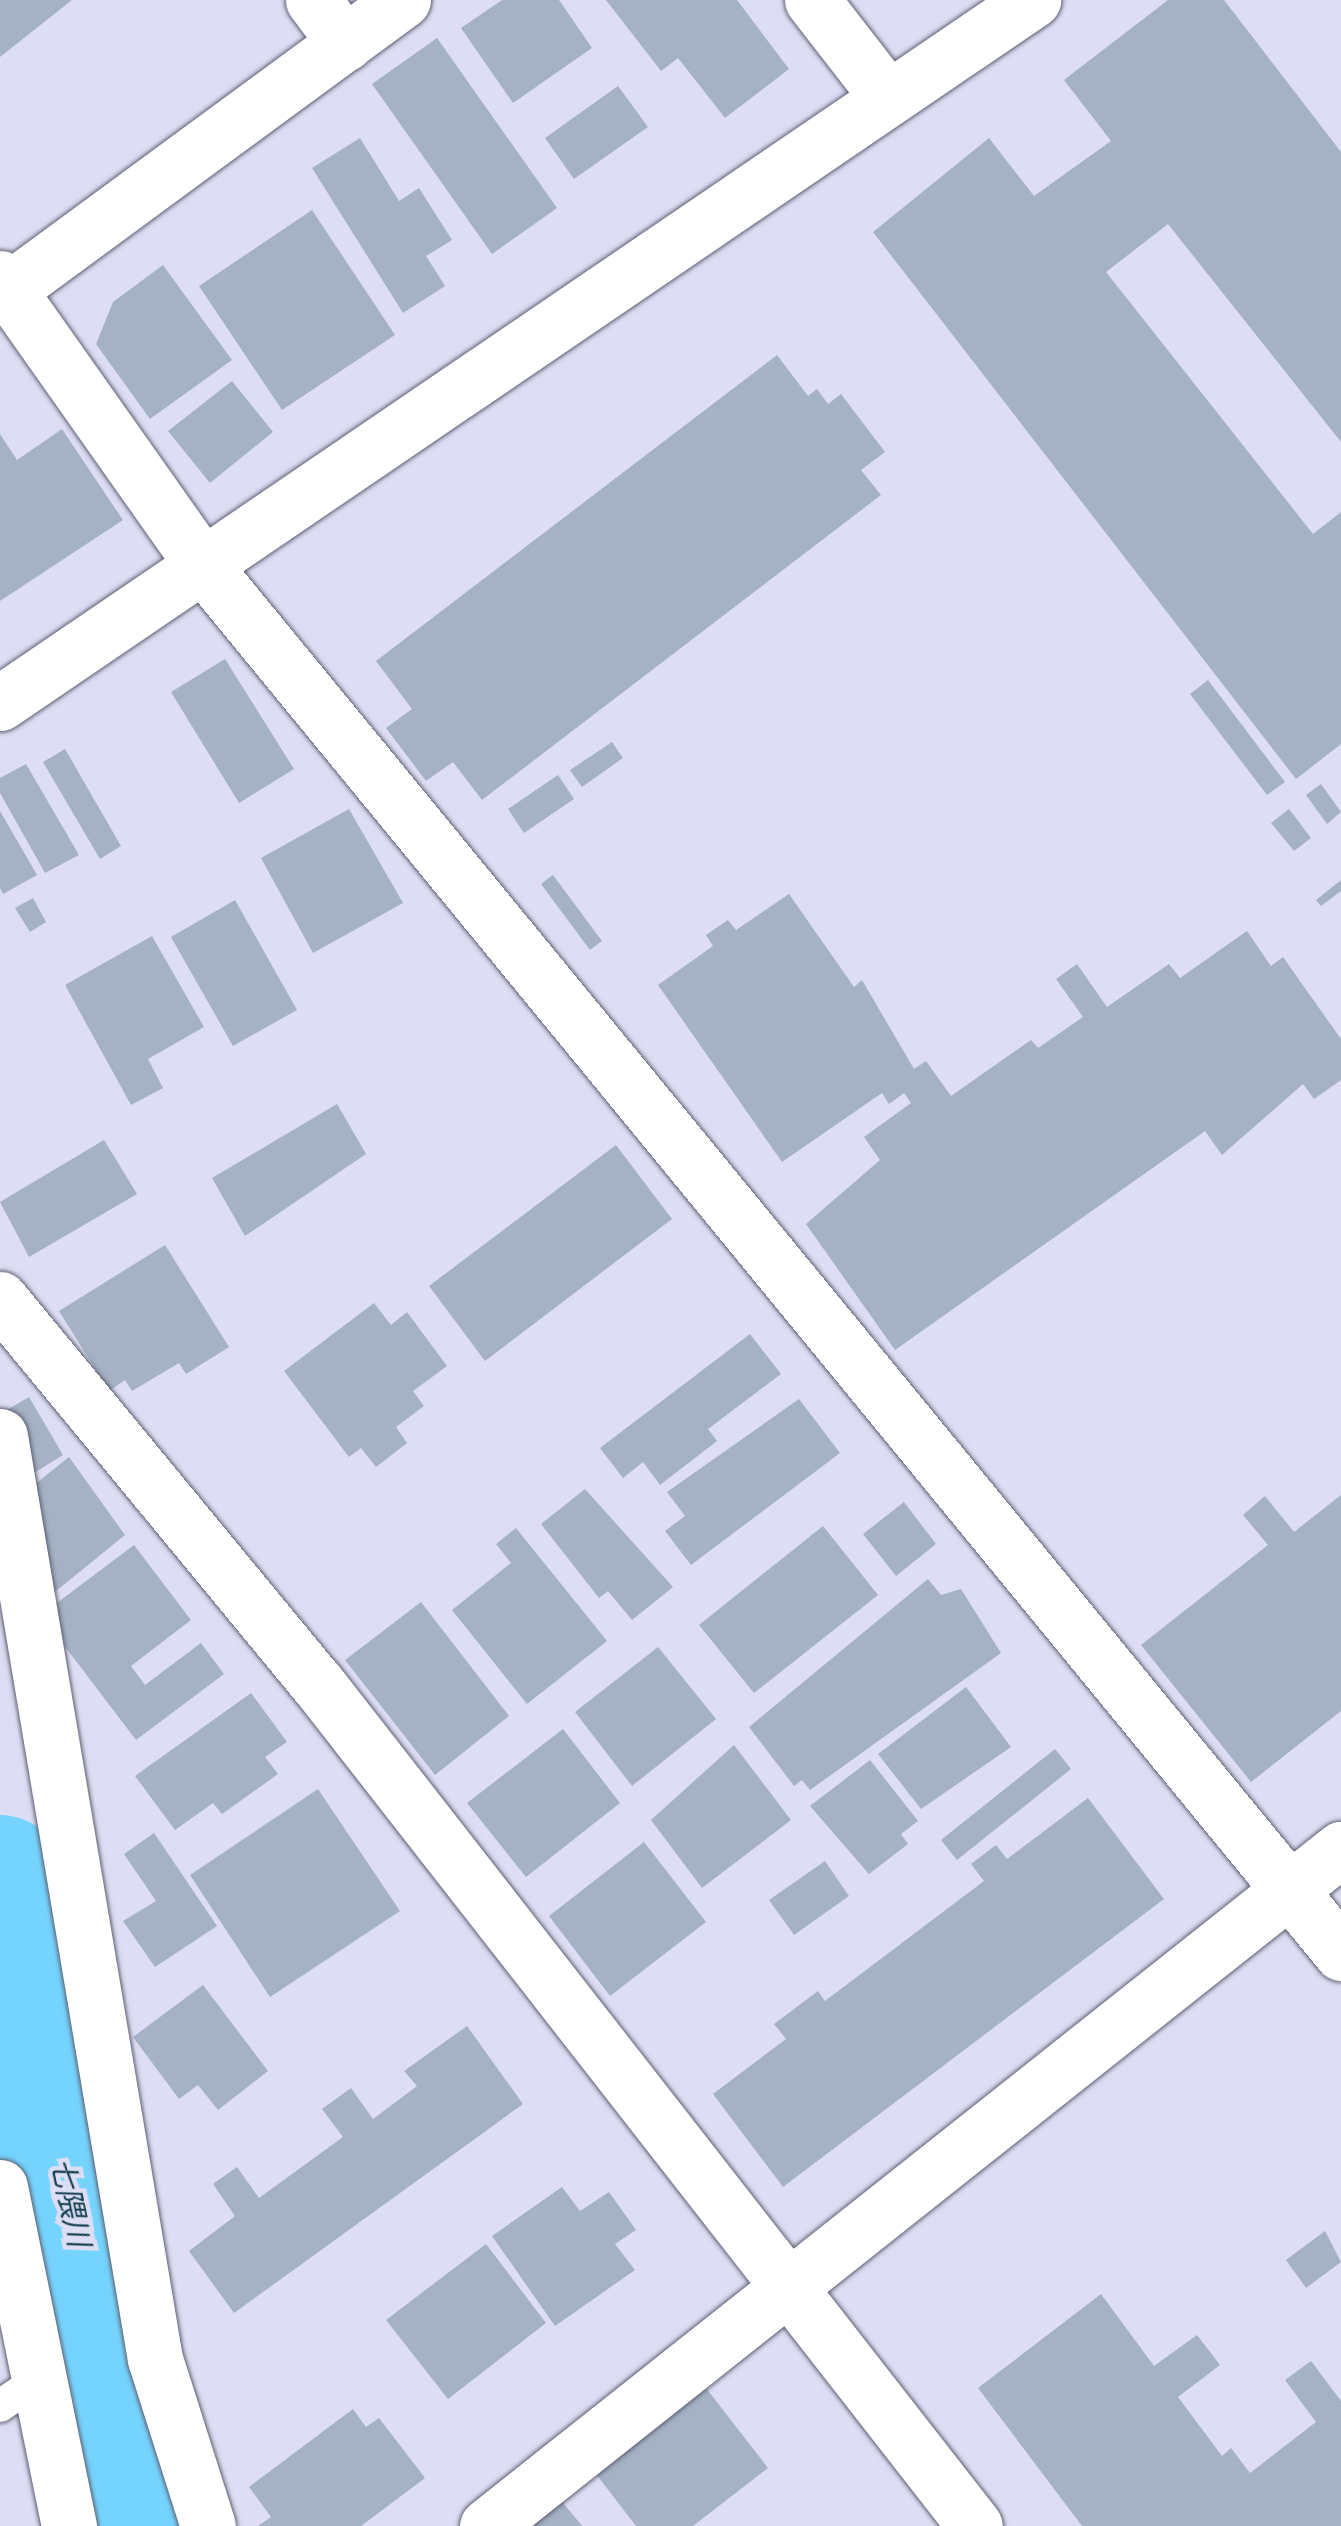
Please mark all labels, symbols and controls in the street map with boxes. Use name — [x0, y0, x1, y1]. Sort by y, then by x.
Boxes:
water label: 七隈川 — [40, 2155, 94, 2251]

